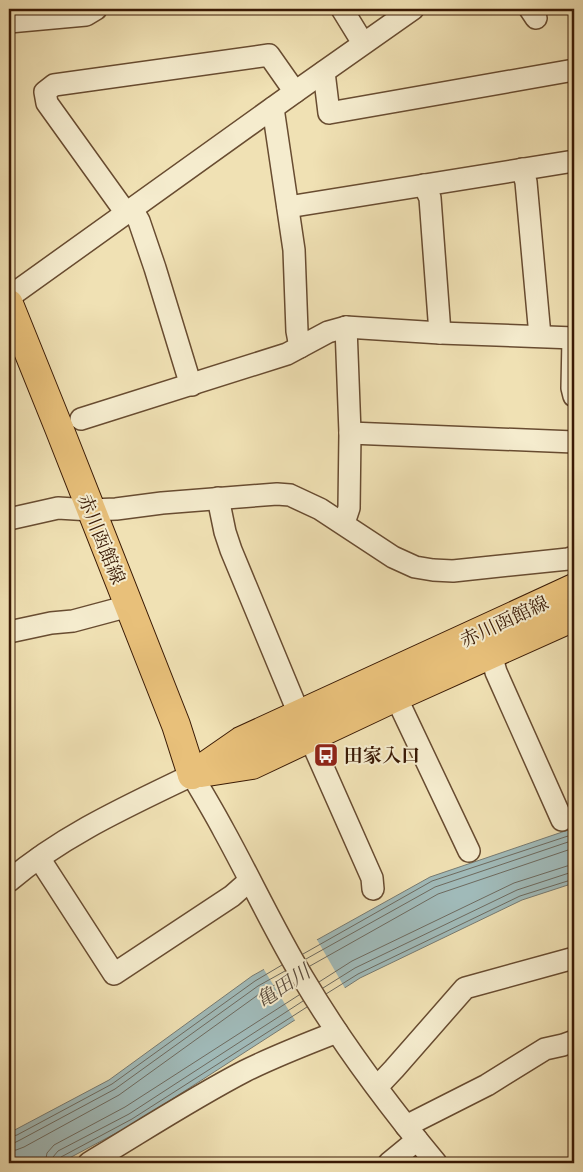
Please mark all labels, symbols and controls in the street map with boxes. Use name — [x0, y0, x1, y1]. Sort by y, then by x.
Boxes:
street label: 赤川函館線 — [72, 491, 130, 588]
street label: 赤川函館線 — [456, 591, 553, 653]
bus stop icon: 田家入口 — [313, 742, 339, 768]
place label: 田家入口 — [344, 744, 420, 768]
water label: 亀田川 — [252, 959, 317, 1014]

